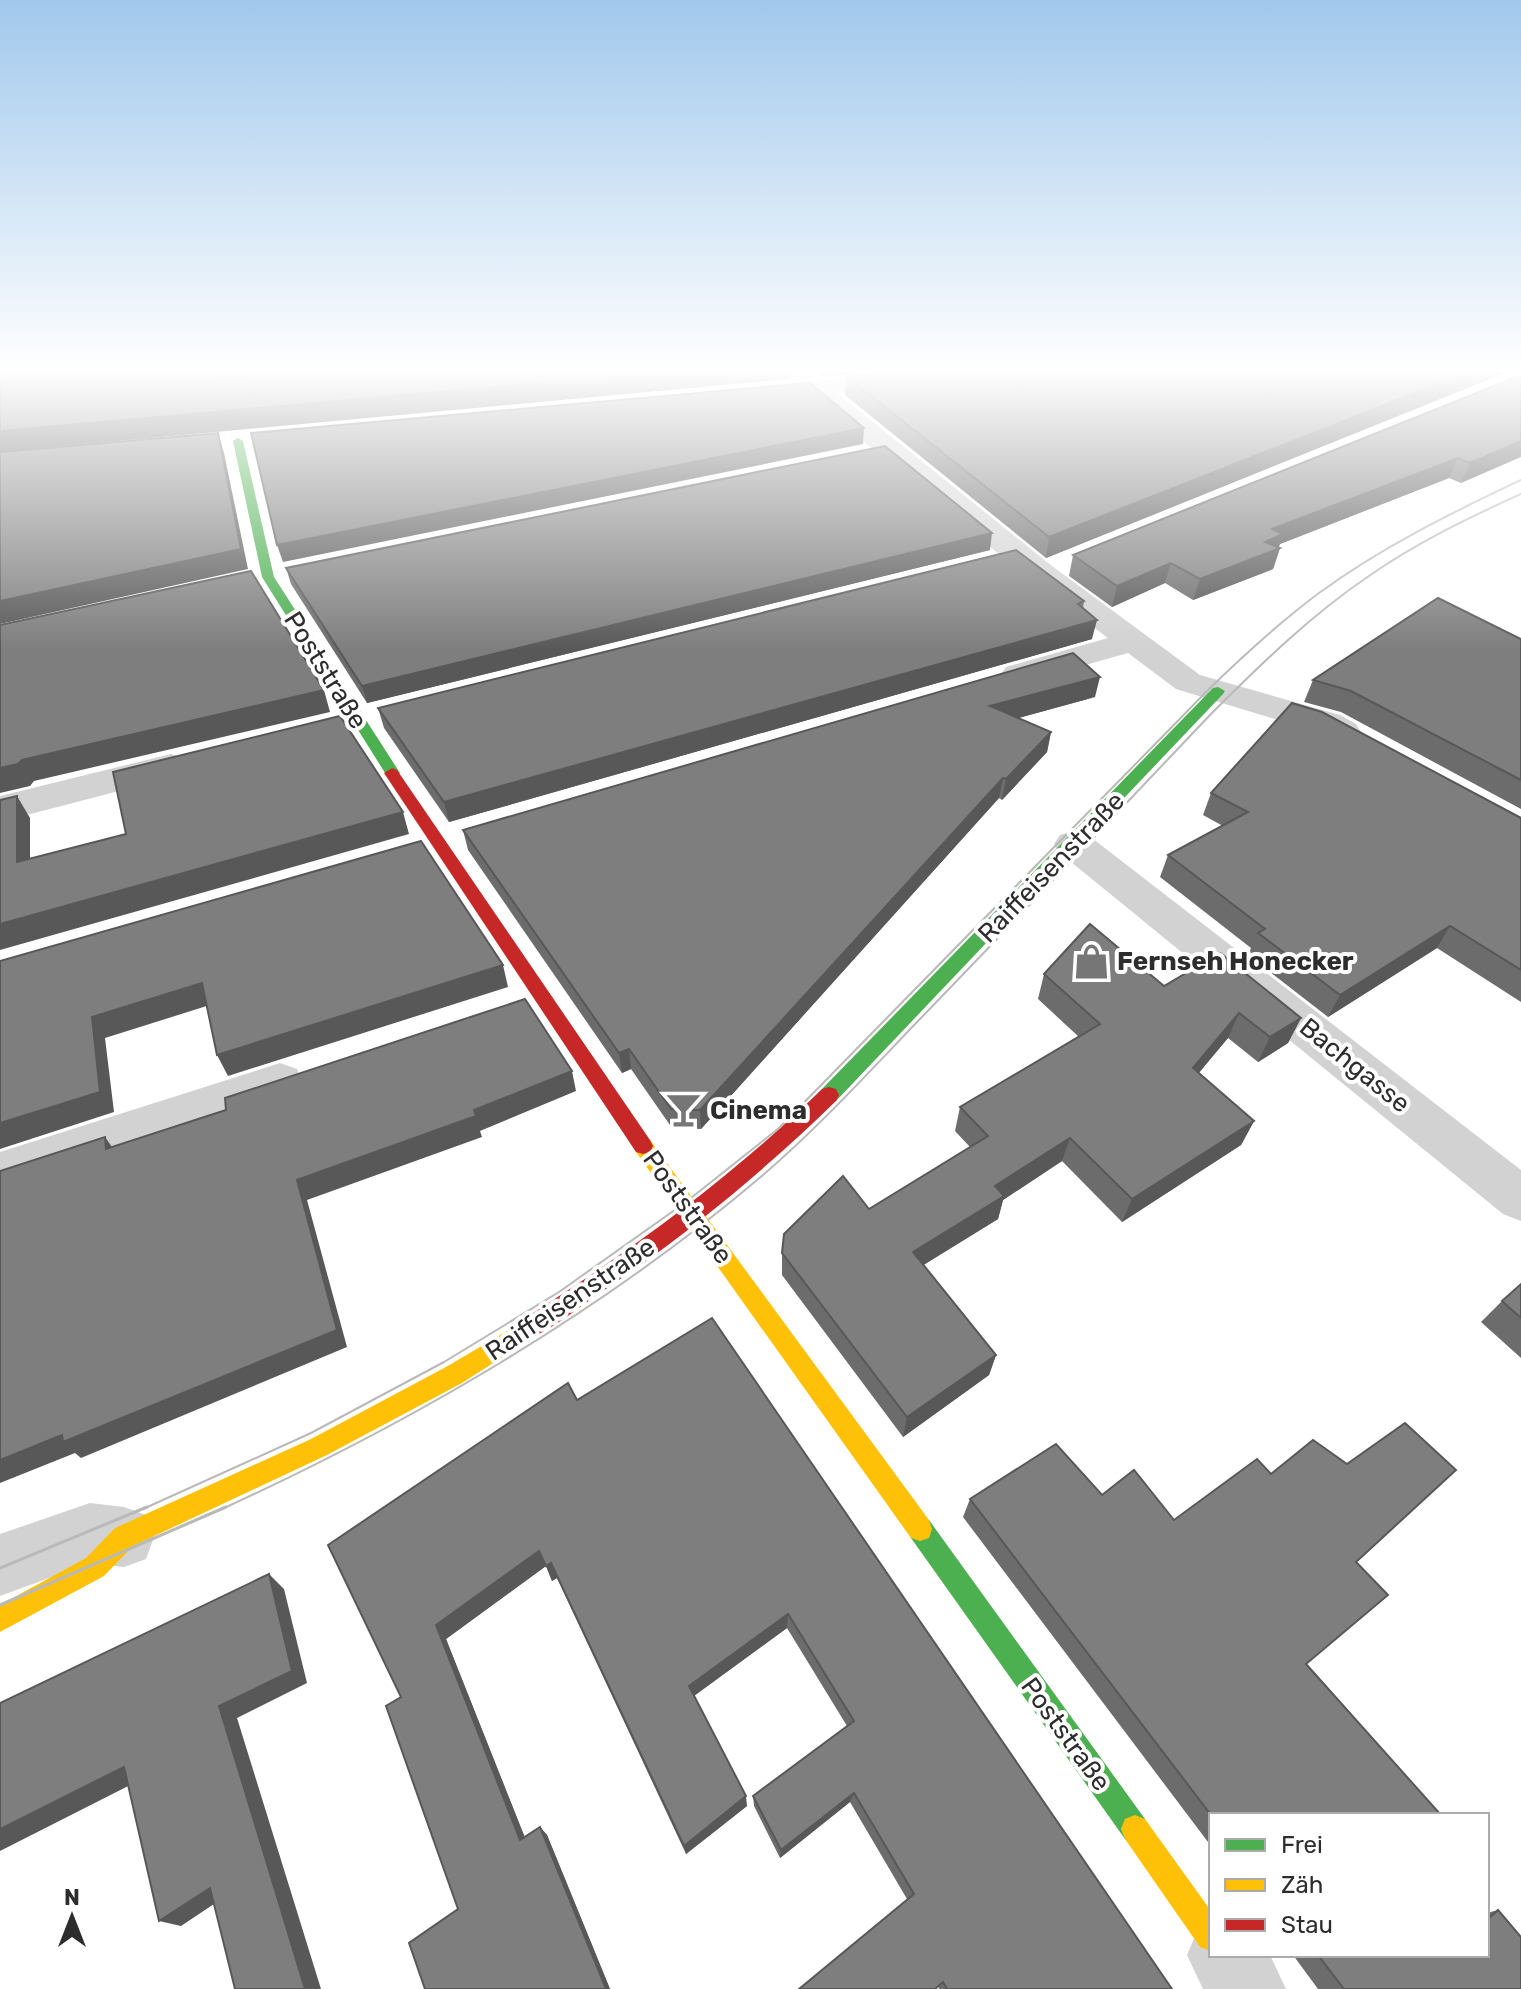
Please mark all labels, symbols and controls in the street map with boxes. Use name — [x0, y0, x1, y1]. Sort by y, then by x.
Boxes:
street label: Poststraße — [277, 606, 374, 735]
street label: Raiffeisenstraße — [972, 786, 1131, 949]
shop icon: Fernseh Honecker — [1072, 942, 1110, 980]
place label: Fernseh Honecker — [1117, 946, 1354, 977]
street label: Bachgasse — [1293, 1012, 1416, 1119]
bar icon: Cinema — [665, 1091, 703, 1129]
place label: Cinema — [710, 1095, 807, 1126]
street label: Poststraße — [636, 1145, 739, 1270]
street label: Raiffeisenstraße — [480, 1231, 661, 1367]
street label: Poststraße — [1014, 1672, 1117, 1797]
legend — [1209, 1813, 1489, 1957]
text: Frei — [1281, 1831, 1323, 1859]
text: Zäh — [1281, 1871, 1323, 1899]
north arrow — [32, 1877, 112, 1957]
text: N — [64, 1884, 80, 1911]
text: Stau — [1281, 1911, 1333, 1939]

